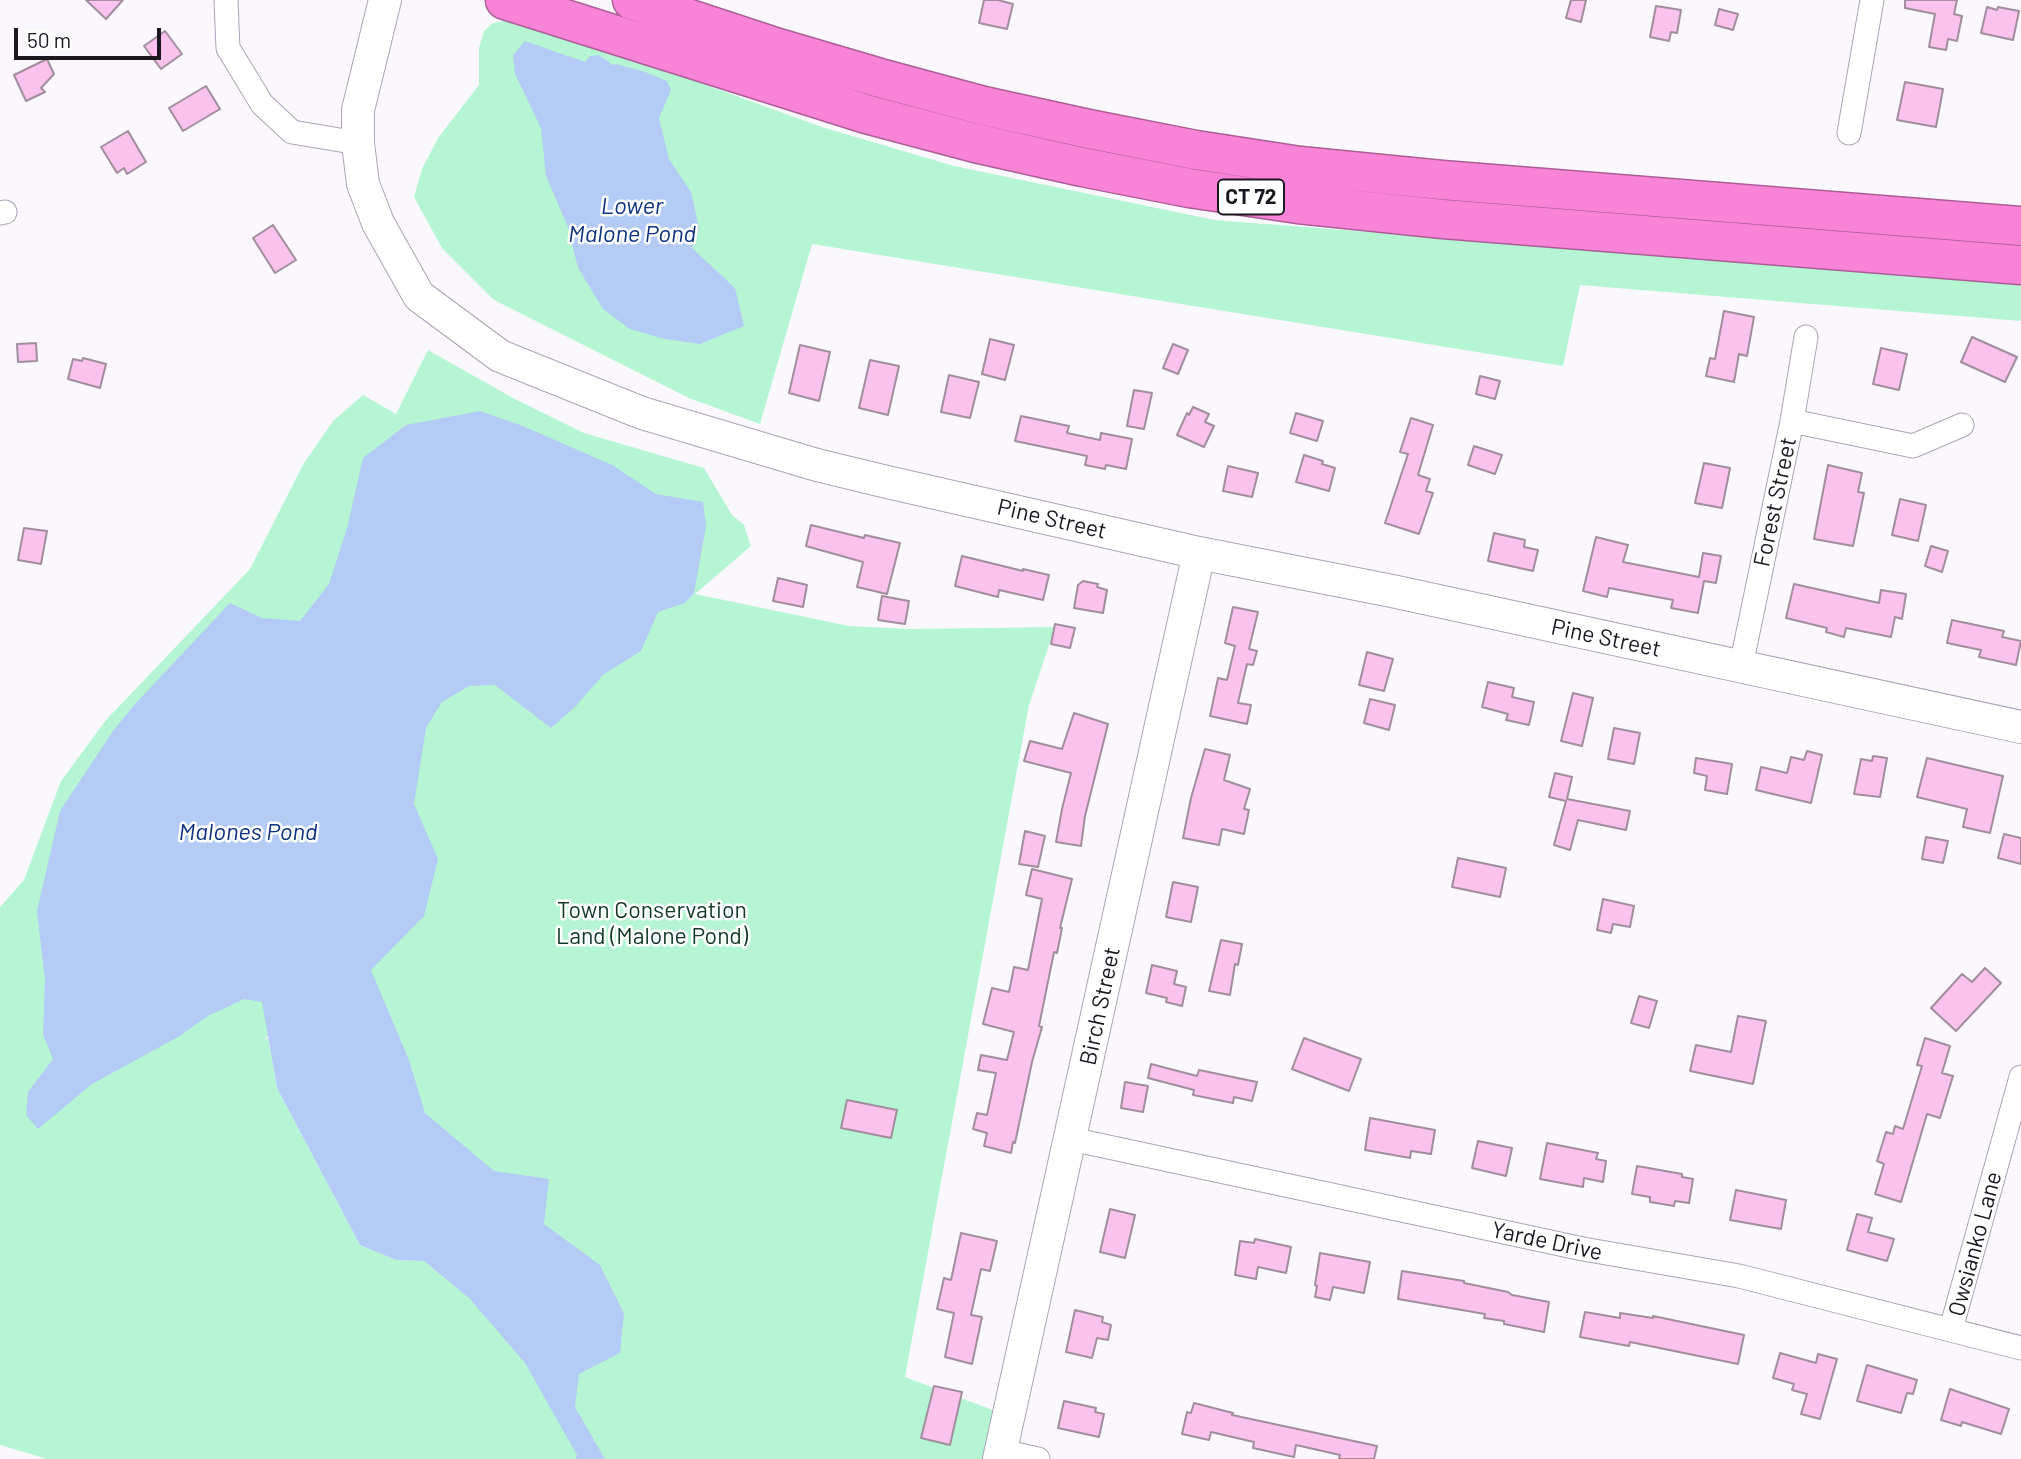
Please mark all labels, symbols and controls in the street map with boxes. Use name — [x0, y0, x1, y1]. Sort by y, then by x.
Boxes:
scale bar — [18, 14, 164, 58]
text: 50 m — [27, 27, 71, 52]
road number: CT 72 — [1218, 180, 1284, 214]
water label: Lower Malone Pond — [568, 192, 696, 248]
street label: Forest Street — [1748, 435, 1802, 569]
street label: Pine Street — [995, 493, 1109, 545]
street label: Pine Street — [1549, 613, 1663, 663]
water label: Malones Pond — [179, 818, 317, 846]
park label: Town Conservation Land (Malone Pond) — [556, 896, 748, 950]
street label: Birch Street — [1074, 944, 1126, 1068]
street label: Owsianko Lane — [1942, 1169, 2008, 1319]
street label: Yarde Drive — [1489, 1216, 1605, 1266]

